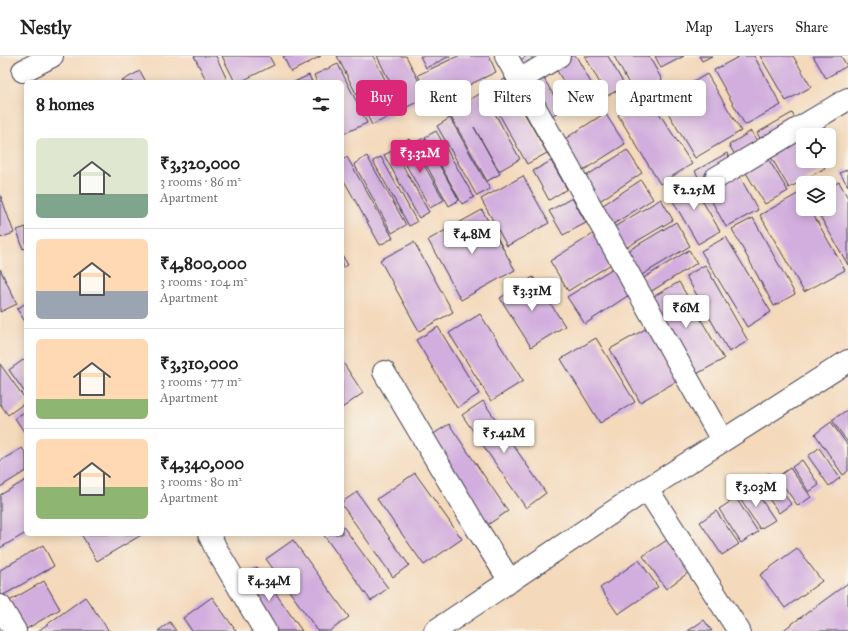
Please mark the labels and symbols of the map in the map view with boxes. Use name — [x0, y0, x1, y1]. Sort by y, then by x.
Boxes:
pin: ₹3.32M — [387, 140, 453, 174]
pin: ₹2.25M — [661, 177, 727, 211]
pin: ₹4.8M — [444, 221, 500, 255]
pin: ₹3.31M — [499, 278, 565, 312]
pin: ₹6M — [667, 295, 705, 329]
pin: ₹5.42M — [471, 420, 537, 454]
pin: ₹3.03M — [723, 474, 789, 508]
pin: ₹4.34M — [236, 568, 302, 602]

